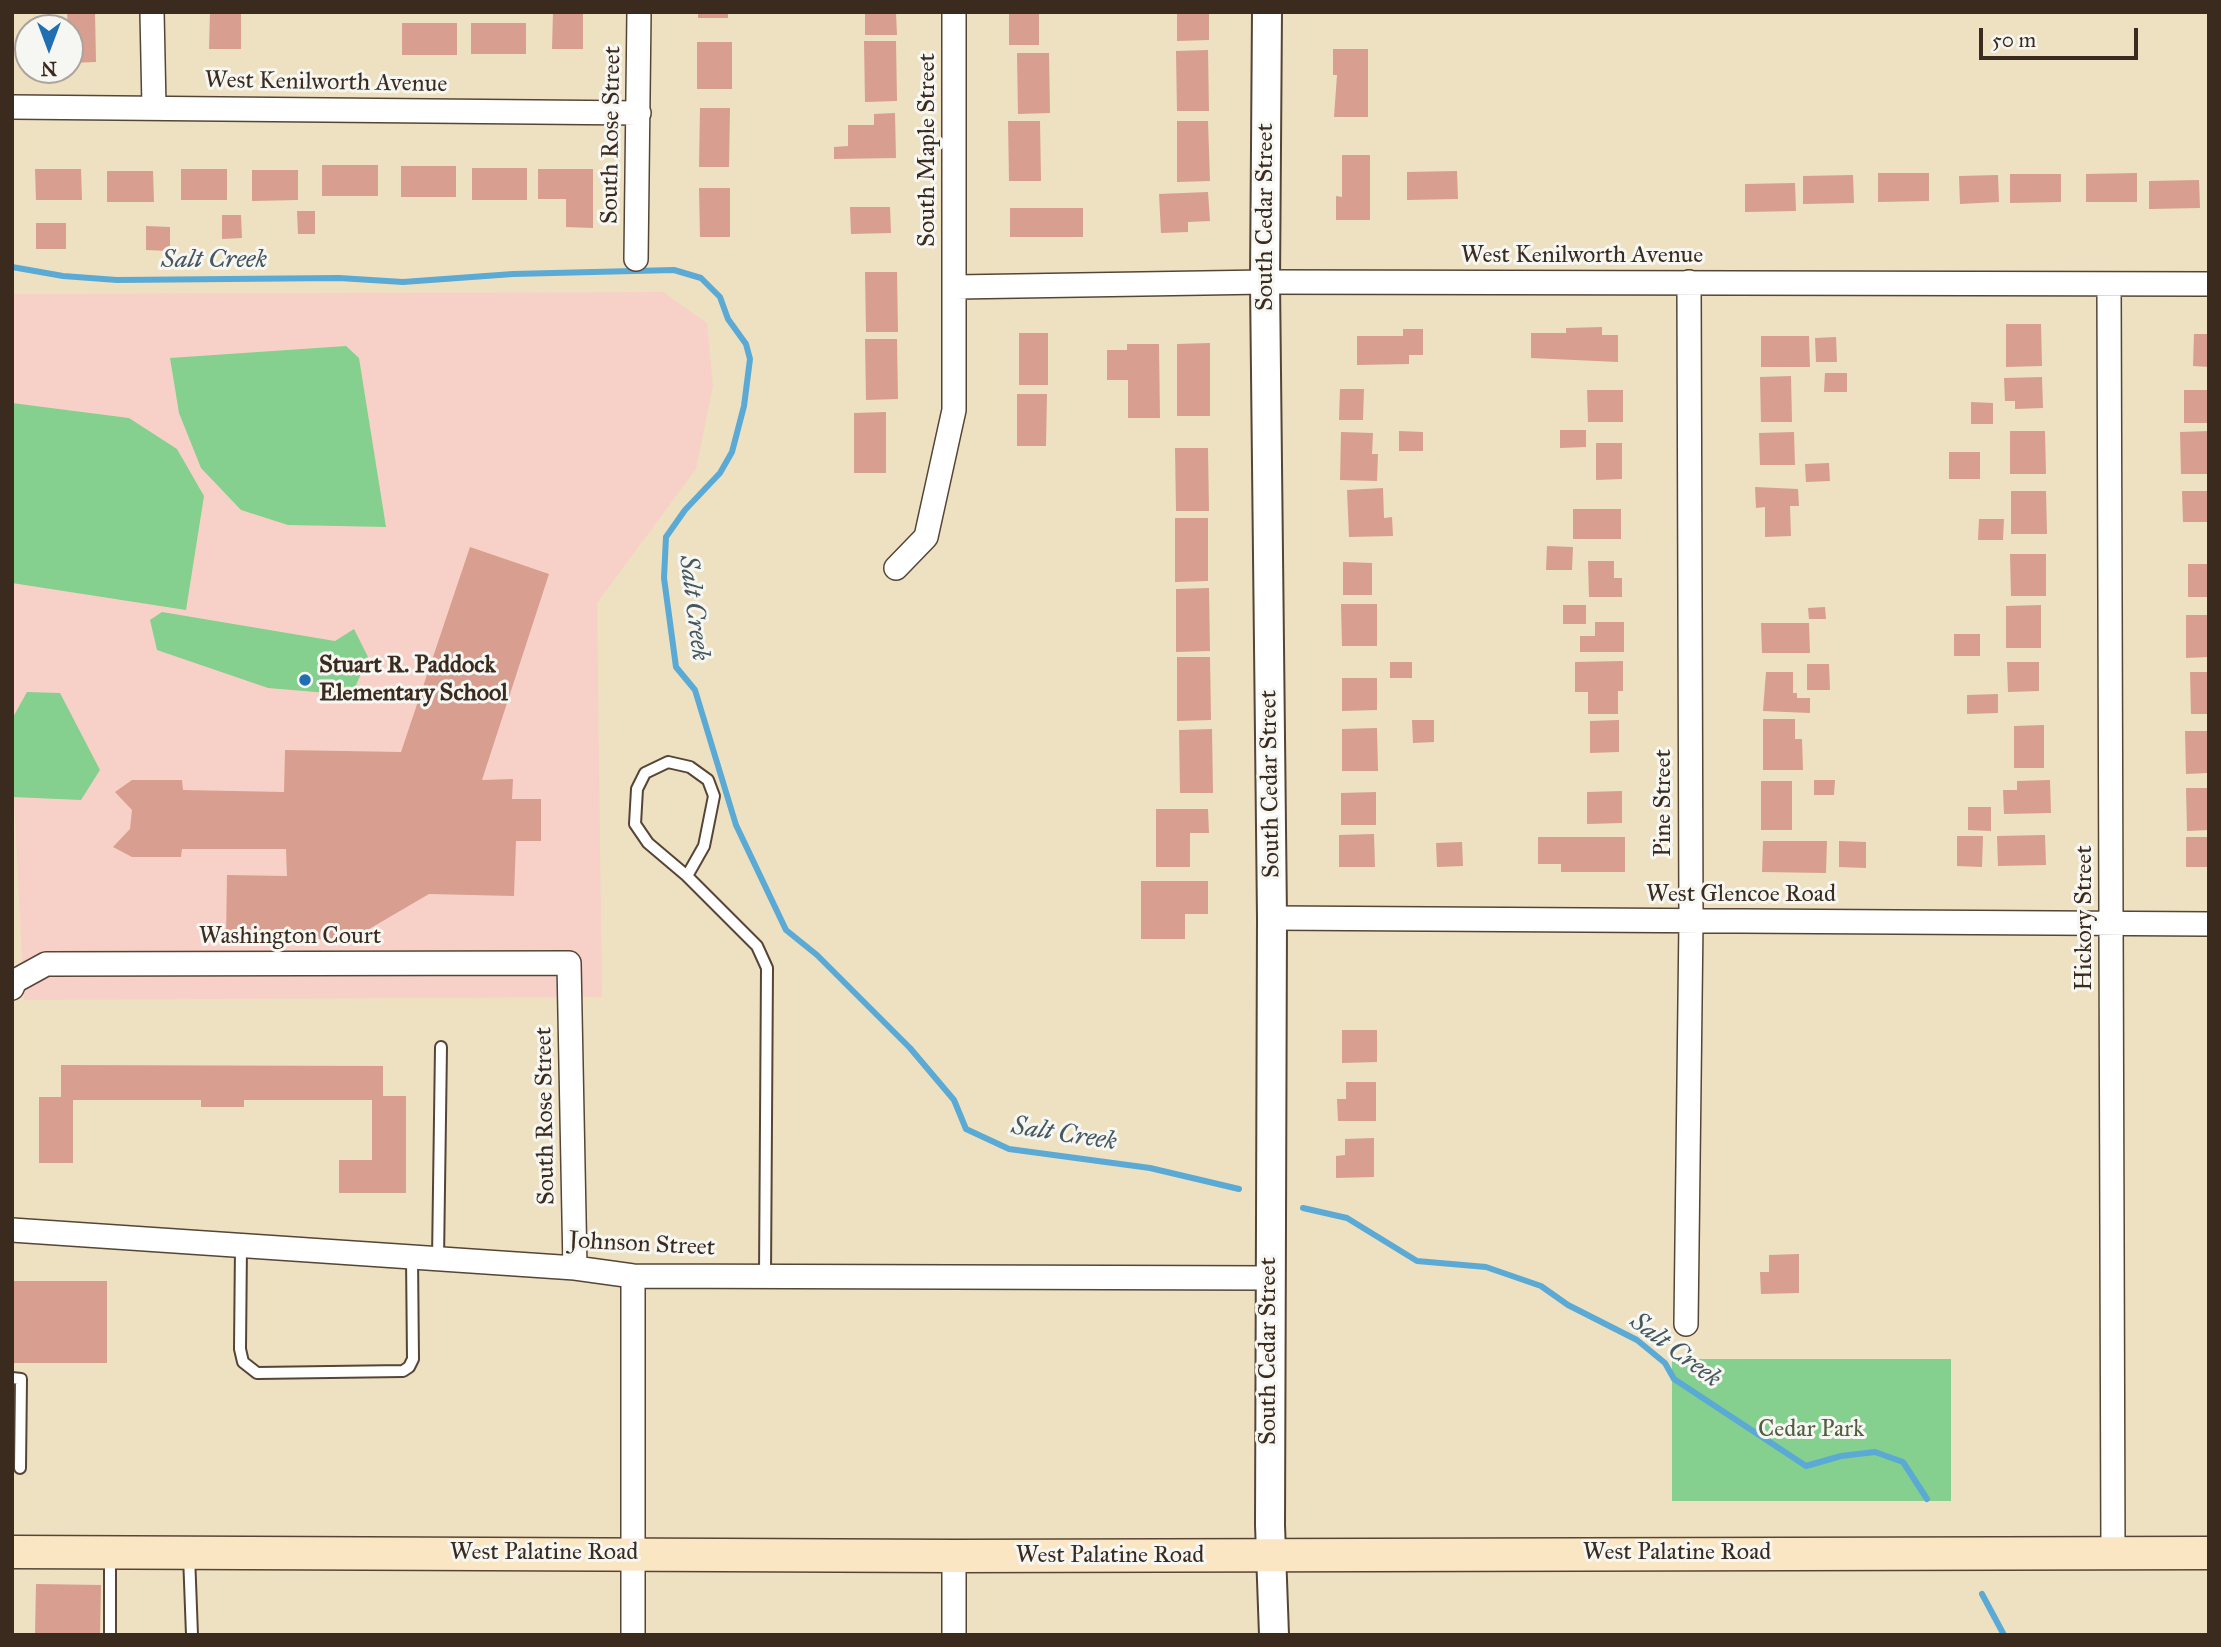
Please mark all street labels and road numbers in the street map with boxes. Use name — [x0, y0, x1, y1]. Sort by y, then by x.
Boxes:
street label: South Rose Street — [596, 46, 628, 224]
street label: South Maple Street — [914, 53, 942, 247]
street label: West Kenilworth Avenue — [204, 66, 448, 100]
street label: South Cedar Street — [1252, 123, 1280, 311]
street label: West Kenilworth Avenue — [1461, 242, 1703, 270]
street label: South Cedar Street — [1255, 690, 1287, 878]
street label: Pine Street — [1650, 749, 1678, 857]
street label: Hickory Street — [2071, 845, 2099, 991]
street label: West Glencoe Road — [1646, 881, 1836, 909]
street label: Washington Court — [199, 923, 381, 951]
street label: South Rose Street — [530, 1027, 562, 1205]
street label: Johnson Street — [568, 1227, 716, 1263]
street label: South Cedar Street — [1255, 1257, 1283, 1445]
street label: West Palatine Road — [450, 1539, 638, 1567]
street label: West Palatine Road — [1583, 1539, 1771, 1567]
street label: West Palatine Road — [1016, 1542, 1204, 1570]

